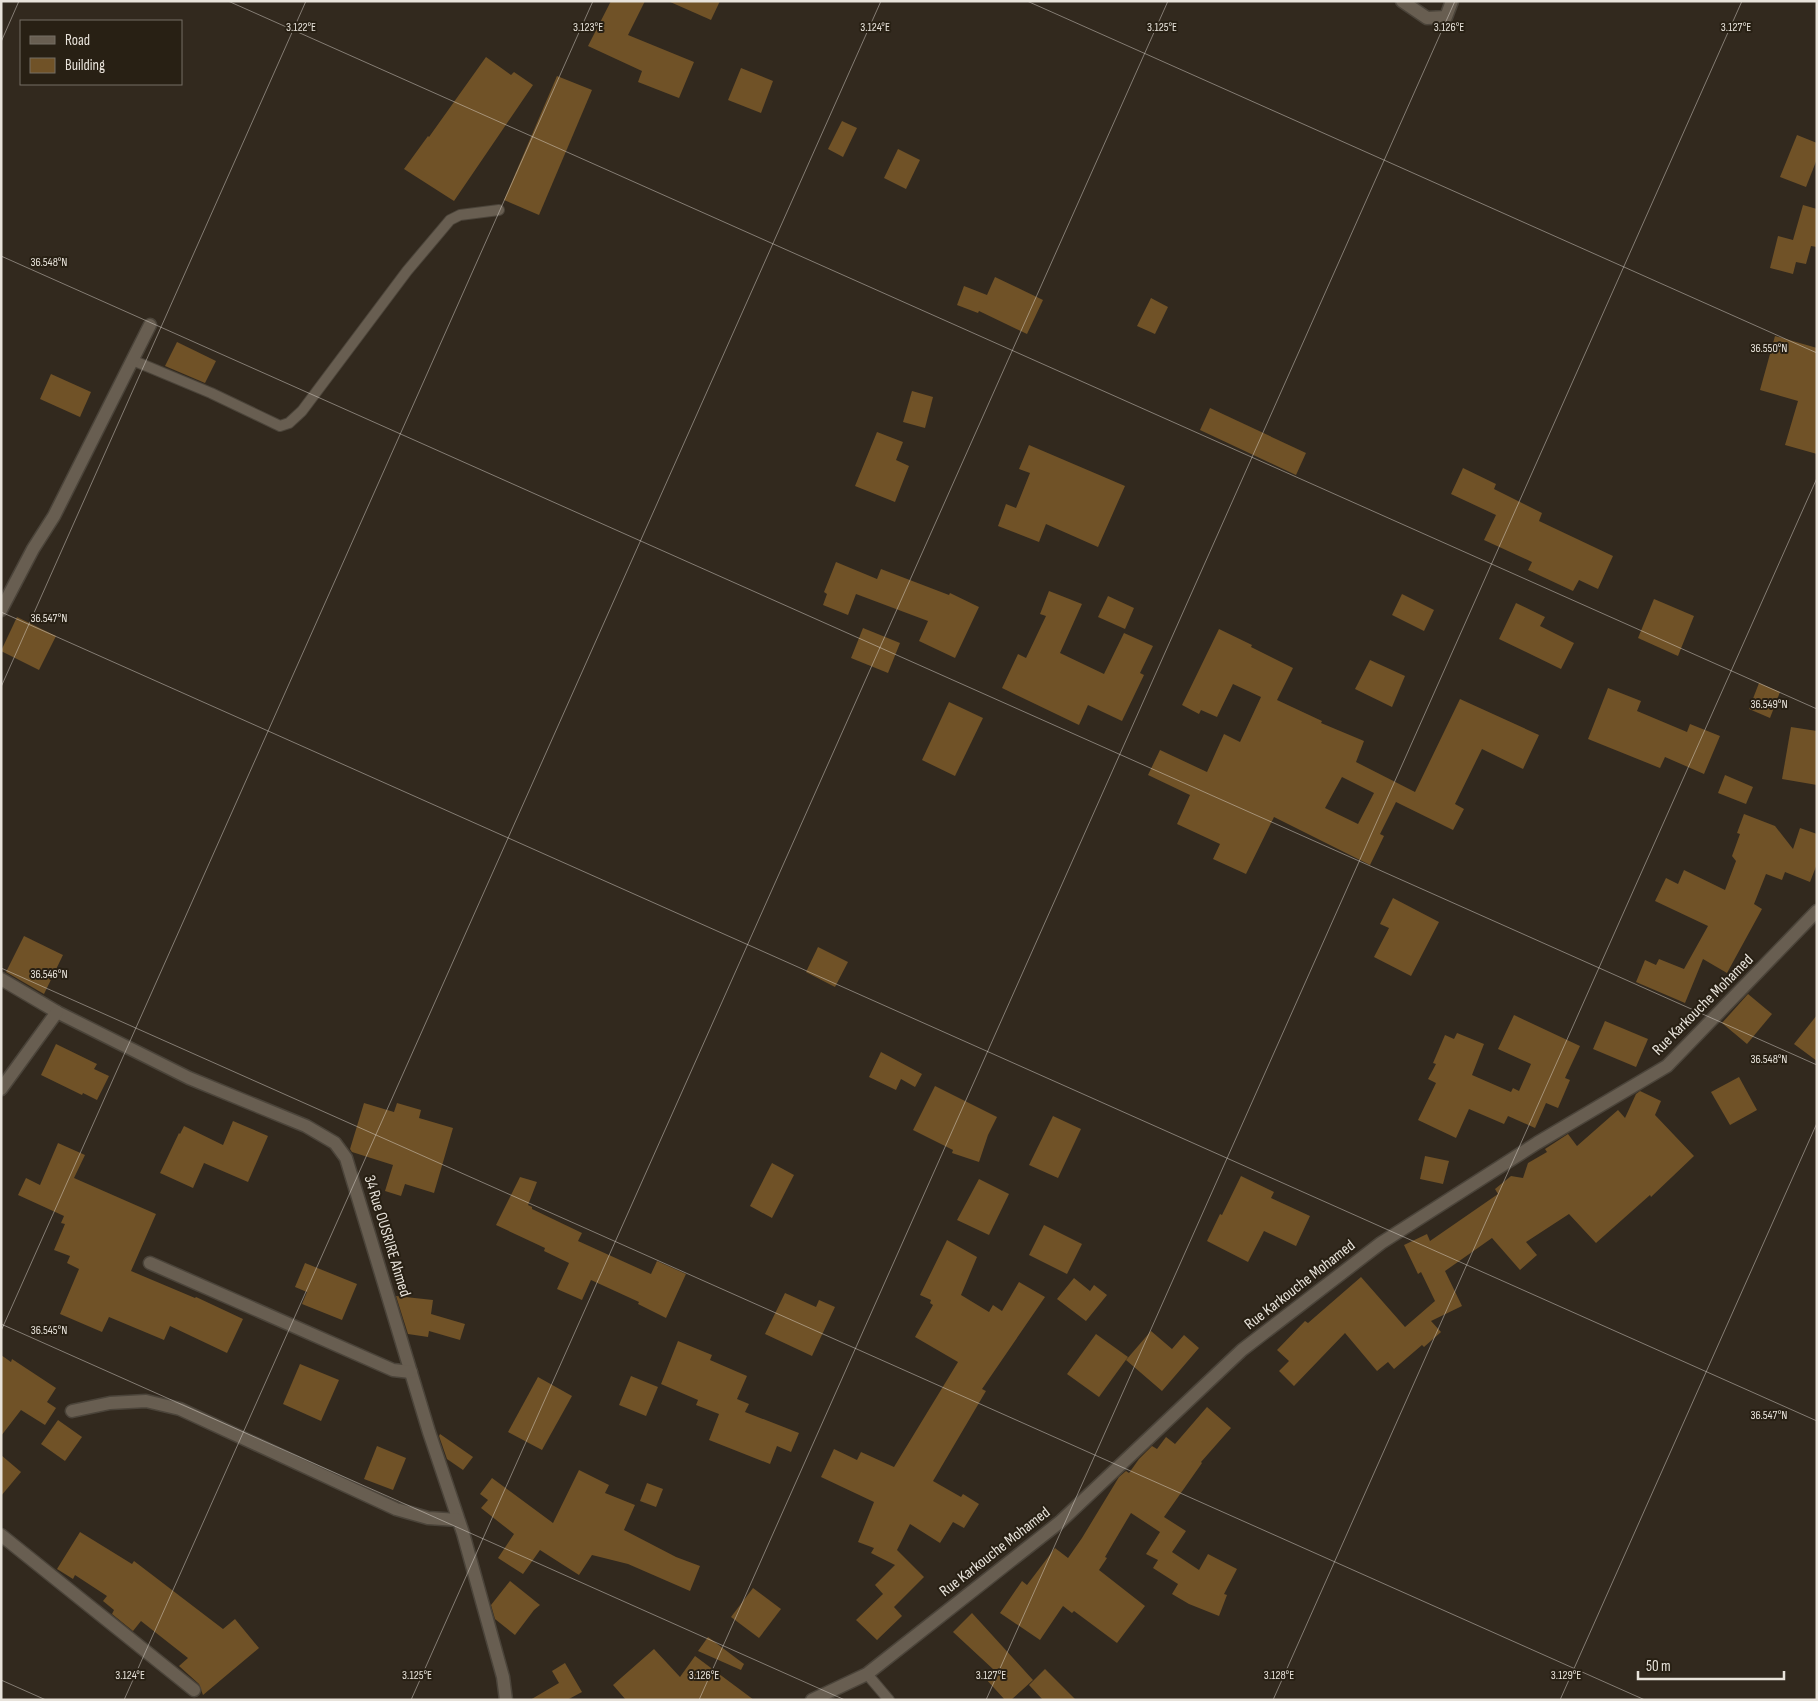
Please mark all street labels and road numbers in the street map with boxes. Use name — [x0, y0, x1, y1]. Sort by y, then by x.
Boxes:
street label: Rue Karkouche Mohamed — [1649, 951, 1757, 1059]
street label: 34 Rue OUSRIRE Ahmed — [359, 1173, 415, 1299]
street label: Rue Karkouche Mohamed — [1241, 1236, 1359, 1334]
street label: Rue Karkouche Mohamed — [936, 1503, 1054, 1601]

